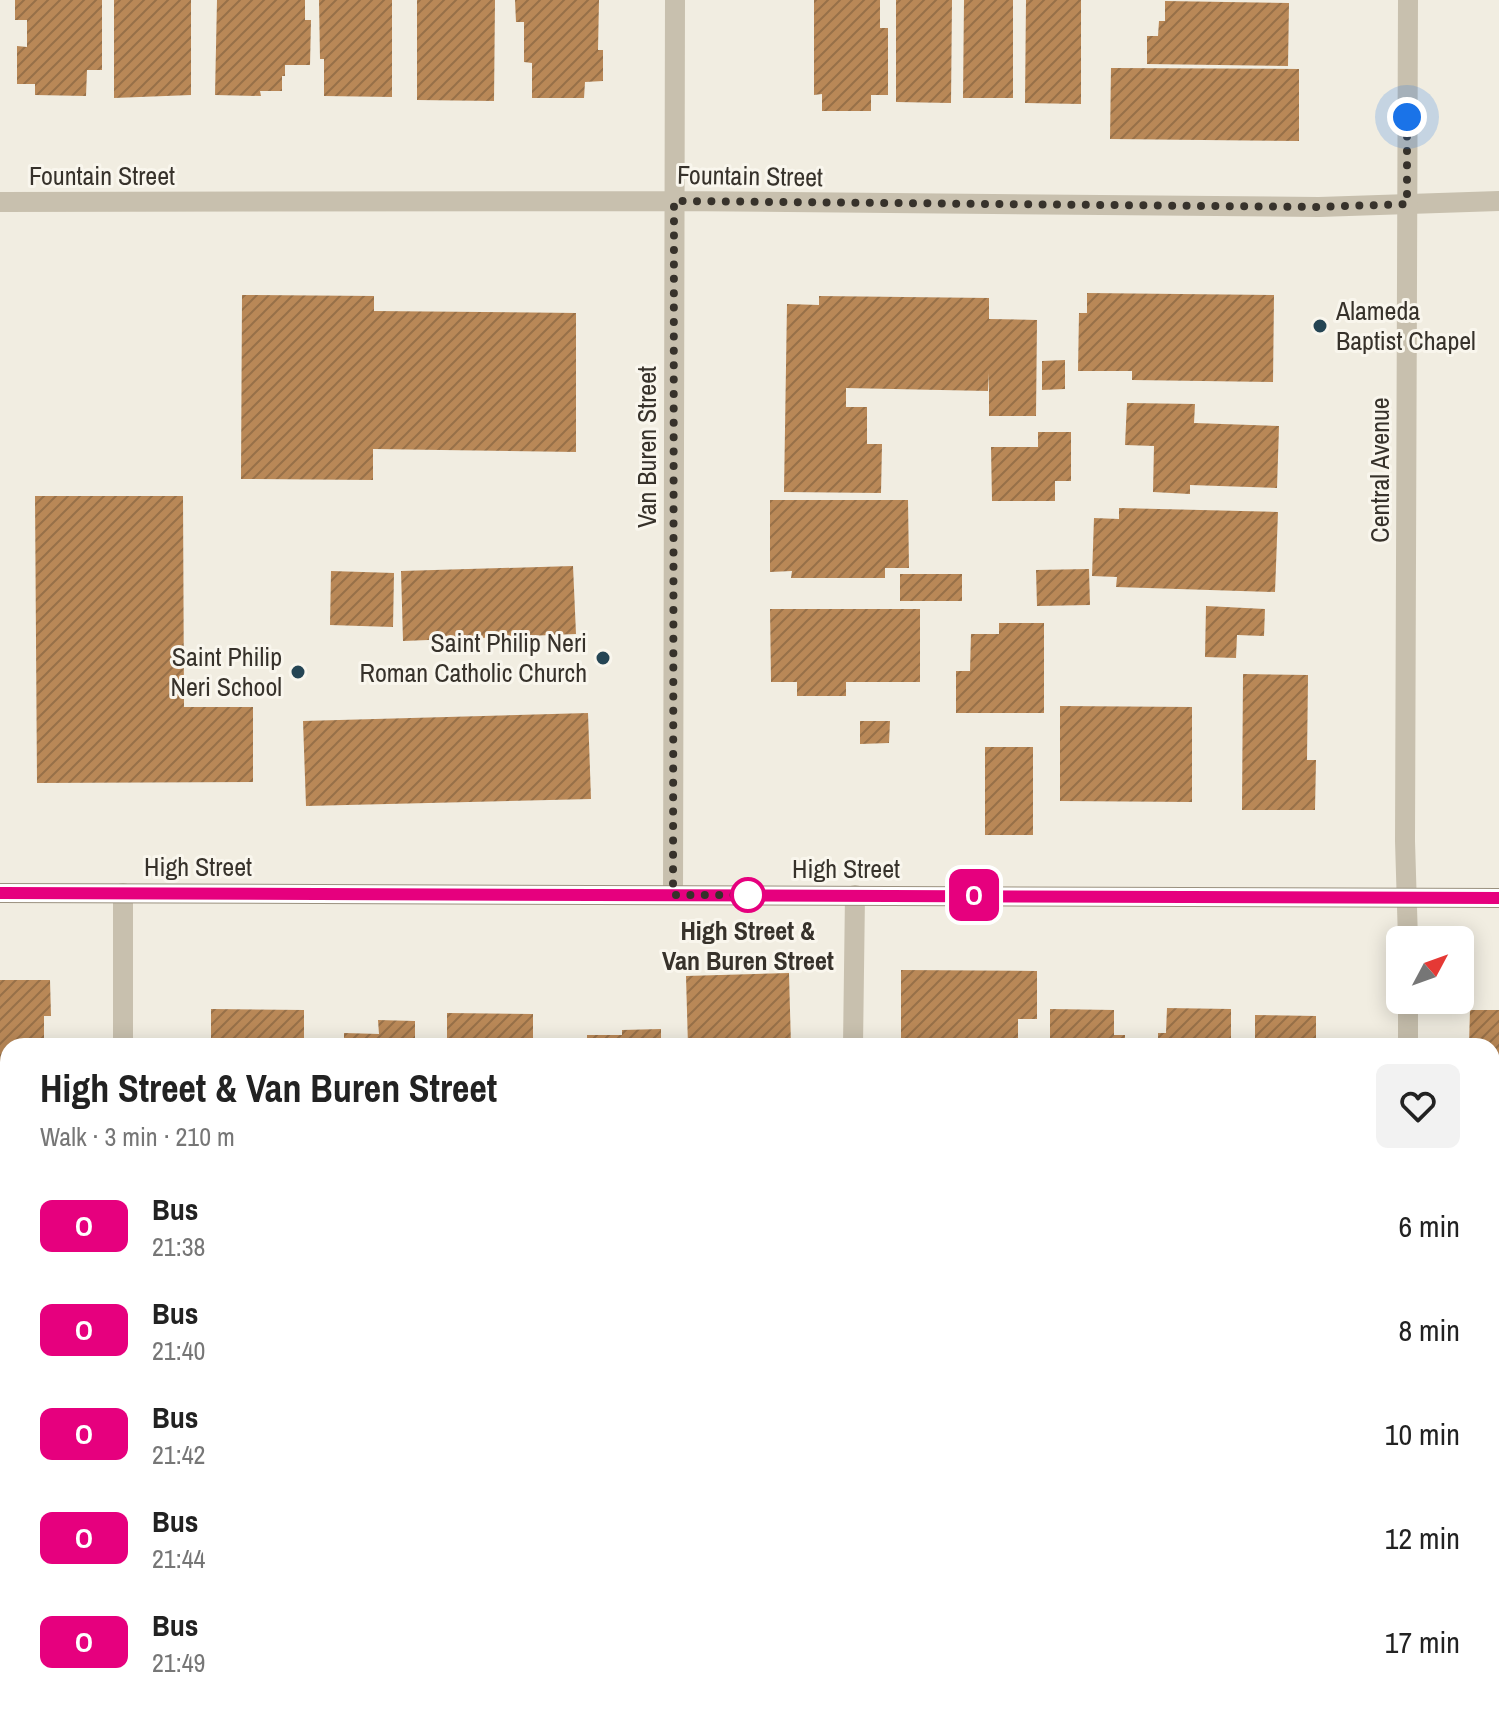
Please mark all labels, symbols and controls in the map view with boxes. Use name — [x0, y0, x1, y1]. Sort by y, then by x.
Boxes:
your location — [1387, 97, 1427, 137]
street label: Fountain Street — [677, 157, 823, 194]
street label: Fountain Street — [29, 158, 175, 193]
place label: Alameda Baptist Chapel — [1335, 293, 1476, 358]
marker: Alameda Baptist Chapel — [1311, 317, 1329, 335]
street label: Van Buren Street — [629, 366, 664, 528]
street label: Central Avenue — [1362, 397, 1397, 543]
place label: Saint Philip Neri Roman Catholic Church — [359, 625, 587, 690]
place label: Saint Philip Neri School — [171, 639, 282, 704]
marker: Saint Philip Neri Roman Catholic Church — [594, 649, 612, 667]
marker: Saint Philip Neri School — [289, 663, 307, 681]
street label: High Street — [144, 849, 252, 884]
street label: High Street — [792, 851, 900, 886]
line badge: O — [948, 869, 1000, 921]
text: O — [965, 876, 983, 914]
marker: High Street & Van Buren Street — [731, 878, 765, 912]
place label: High Street & Van Buren Street — [662, 913, 834, 978]
north arrow — [1386, 926, 1474, 1014]
map controls — [1386, 926, 1474, 1014]
text: High Street & Van Buren Street — [40, 1063, 497, 1114]
button: heart — [1376, 1064, 1460, 1148]
text: Walk · 3 min · 210 m — [40, 1119, 235, 1154]
text: Bus — [152, 1189, 198, 1229]
text: 6 min — [1398, 1206, 1460, 1246]
text: O — [75, 1207, 93, 1245]
text: 21:38 — [152, 1229, 205, 1264]
text: Bus — [152, 1293, 198, 1333]
text: 8 min — [1398, 1310, 1460, 1350]
text: O — [75, 1311, 93, 1349]
text: 21:40 — [152, 1333, 205, 1368]
text: Bus — [152, 1397, 198, 1437]
text: 10 min — [1385, 1414, 1460, 1454]
text: O — [75, 1415, 93, 1453]
text: 21:42 — [152, 1437, 205, 1472]
text: Bus — [152, 1501, 198, 1541]
text: 12 min — [1385, 1518, 1460, 1558]
text: O — [75, 1519, 93, 1557]
text: 21:44 — [152, 1541, 205, 1576]
text: Bus — [152, 1605, 198, 1645]
text: 17 min — [1385, 1622, 1460, 1662]
text: O — [75, 1623, 93, 1661]
text: 21:49 — [152, 1645, 205, 1680]

